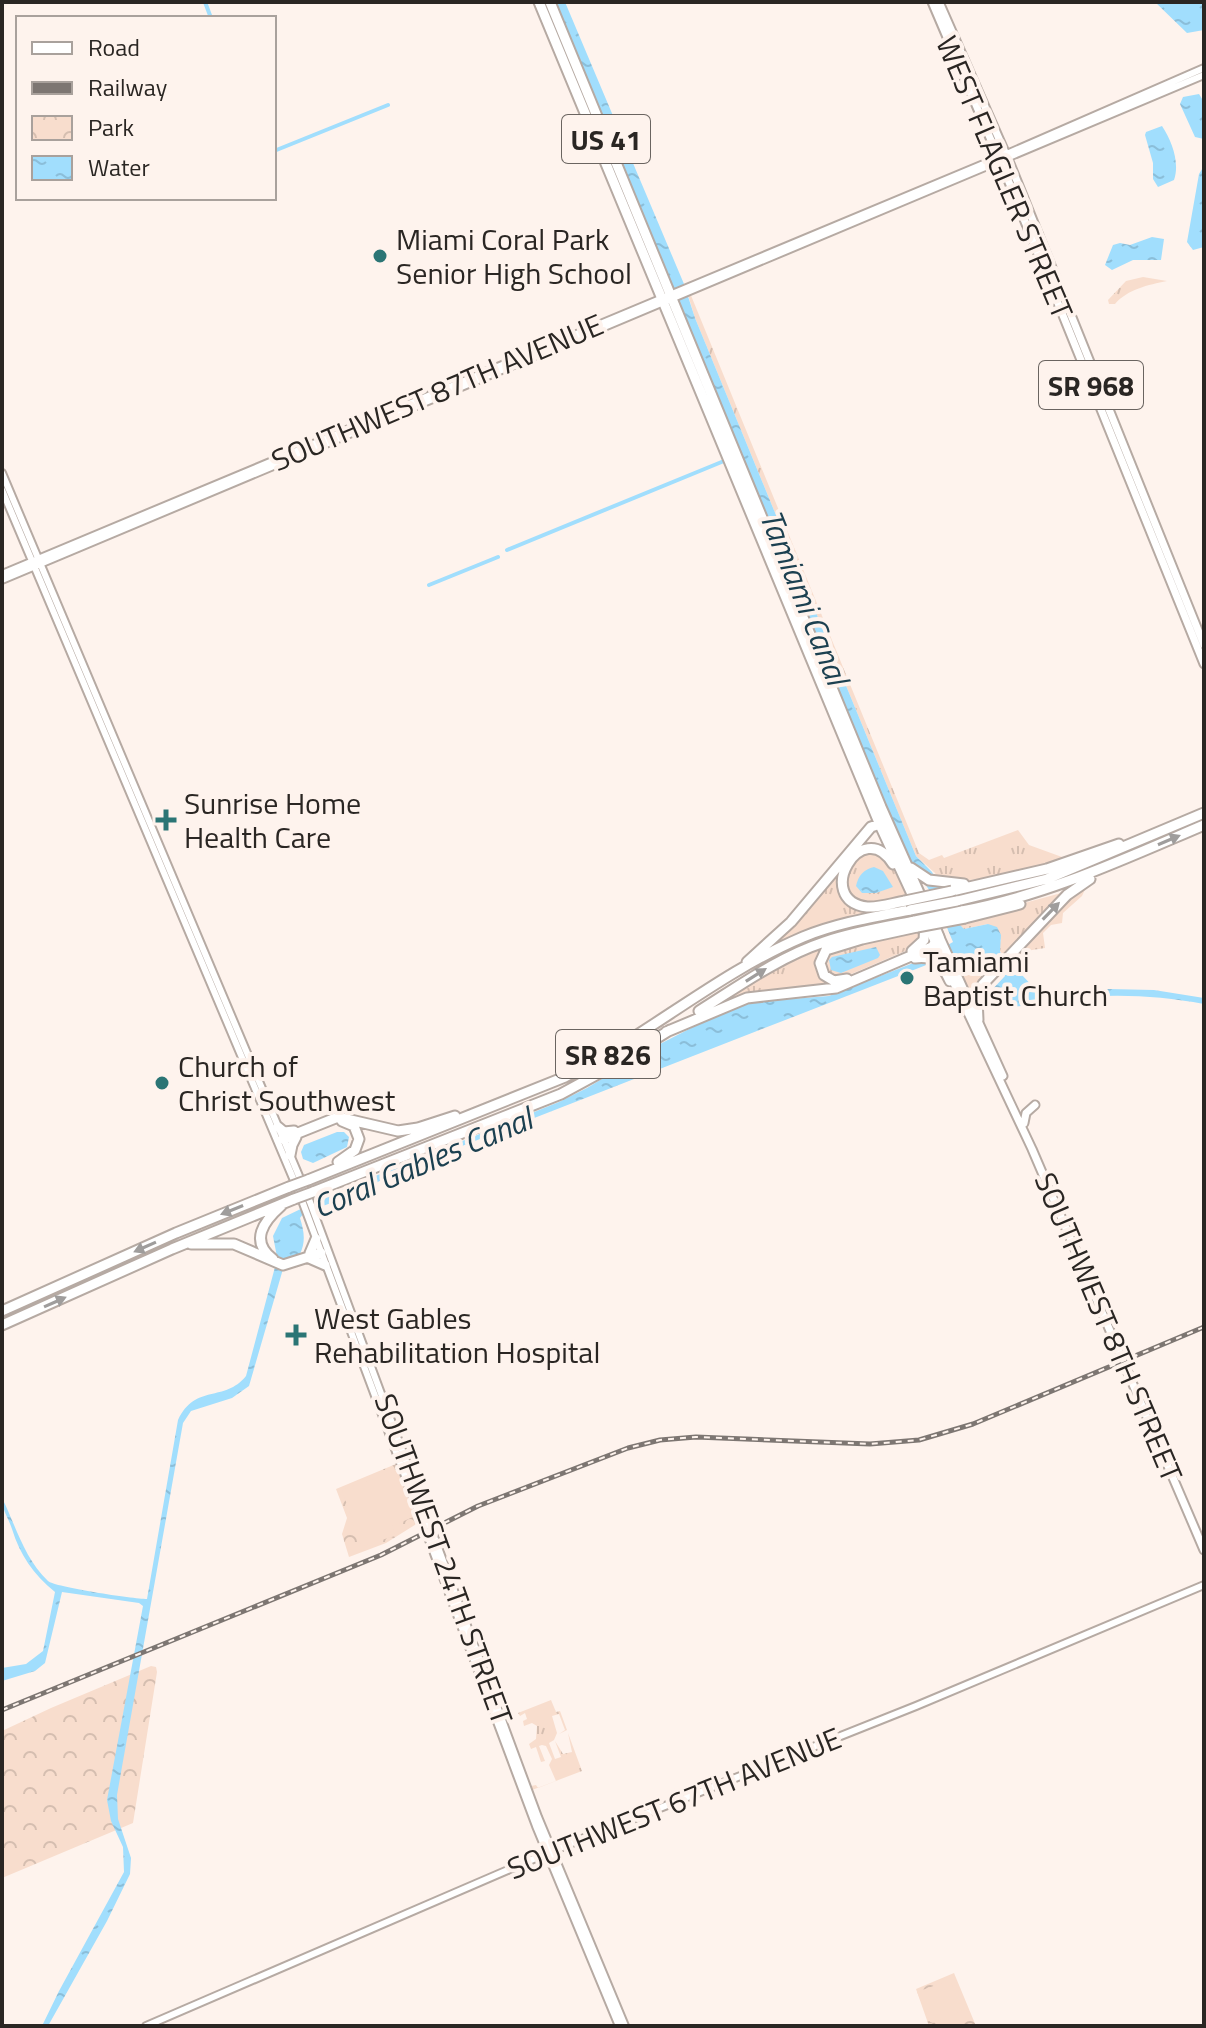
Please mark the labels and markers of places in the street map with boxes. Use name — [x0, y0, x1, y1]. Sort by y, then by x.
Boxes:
place label: Miami Coral Park Senior High School — [396, 216, 632, 296]
marker: Miami Coral Park Senior High School — [371, 247, 389, 265]
place label: Sunrise Home Health Care — [184, 780, 361, 860]
marker: Sunrise Home Health Care — [155, 809, 177, 831]
place label: Tamiami Baptist Church — [923, 938, 1108, 1018]
marker: Tamiami Baptist Church — [898, 969, 916, 987]
place label: Church of Christ Southwest — [178, 1043, 396, 1123]
marker: Church of Christ Southwest — [153, 1074, 171, 1092]
place label: West Gables Rehabilitation Hospital — [314, 1295, 600, 1375]
marker: West Gables Rehabilitation Hospital — [285, 1324, 307, 1346]

